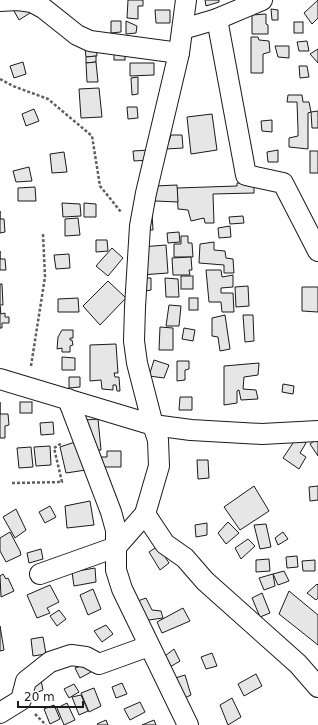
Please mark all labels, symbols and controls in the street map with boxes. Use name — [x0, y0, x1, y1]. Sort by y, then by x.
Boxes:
scale bar — [18, 683, 83, 709]
text: 20 m — [24, 690, 55, 704]

